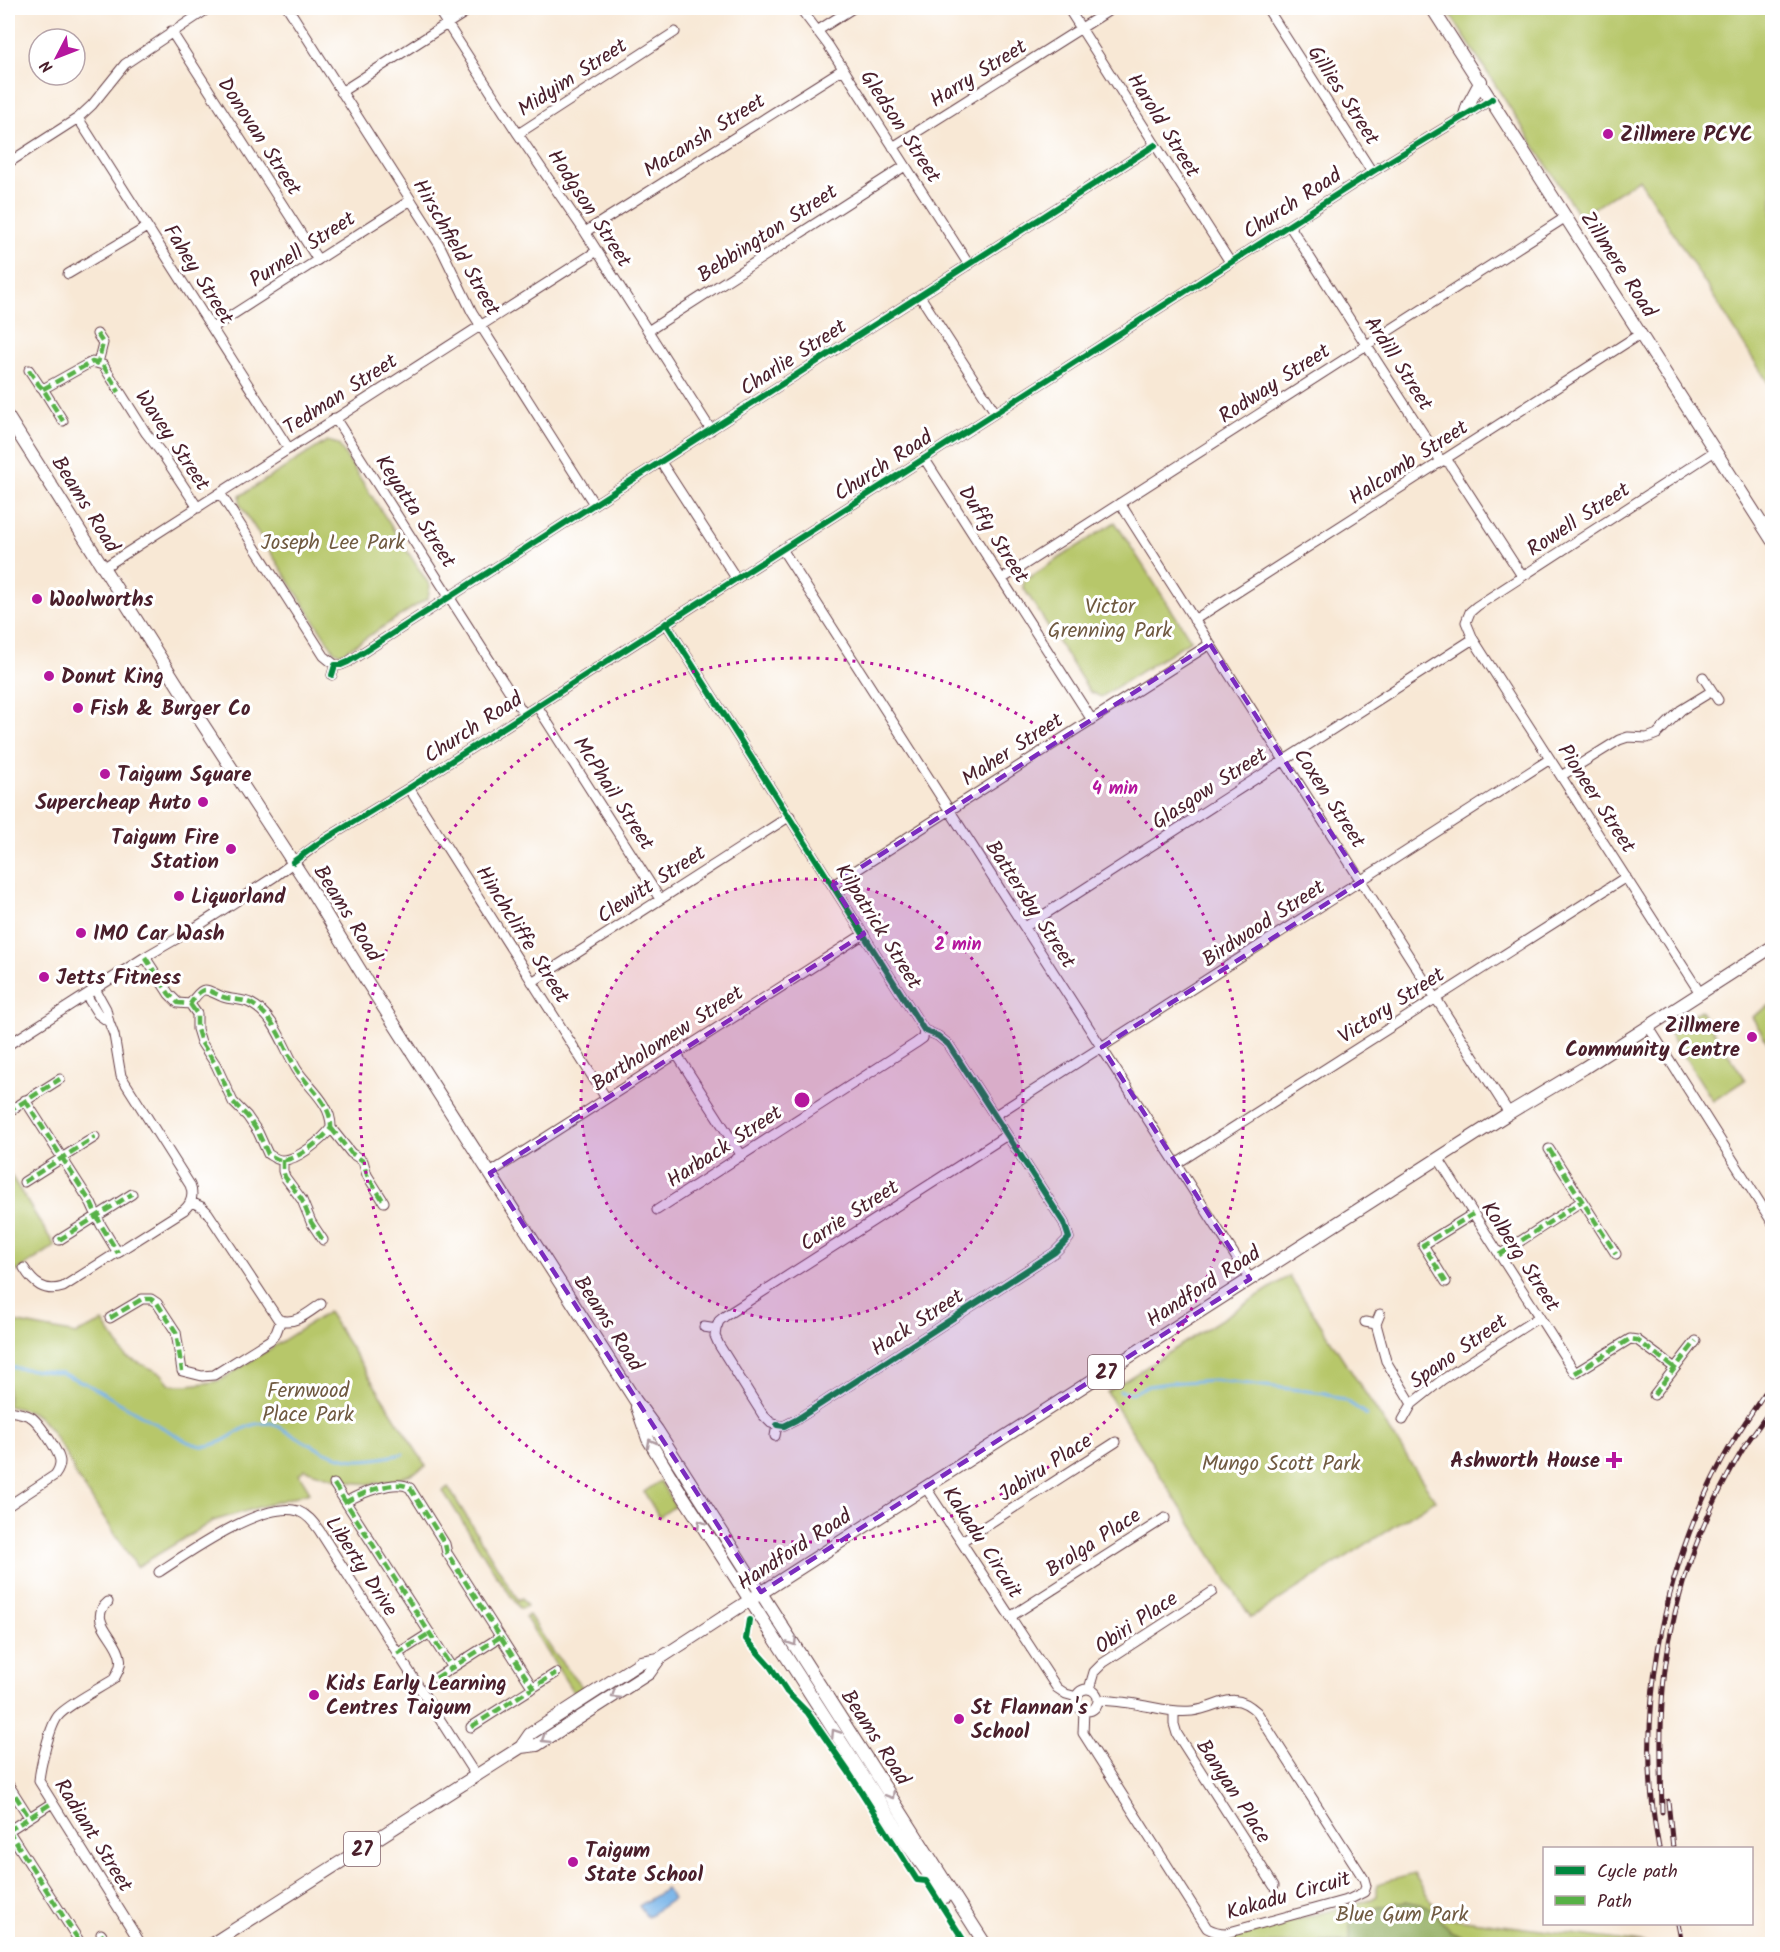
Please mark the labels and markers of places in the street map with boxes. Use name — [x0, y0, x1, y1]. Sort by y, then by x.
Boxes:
place label: Zillmere PCYC — [1620, 119, 1753, 152]
marker: Zillmere PCYC — [1601, 127, 1615, 141]
place label: Woolworths — [49, 584, 154, 617]
marker: Woolworths — [30, 592, 44, 606]
place label: Donut King — [61, 661, 164, 694]
marker: Donut King — [42, 669, 56, 683]
place label: Fish & Burger Co — [90, 693, 251, 726]
marker: Fish & Burger Co — [71, 701, 85, 715]
place label: Taigum Square — [117, 759, 251, 792]
marker: Taigum Square — [98, 767, 112, 781]
place label: Supercheap Auto — [35, 787, 191, 820]
marker: Supercheap Auto — [196, 795, 210, 809]
place label: Taigum Fire Station — [111, 822, 219, 879]
marker: Taigum Fire Station — [224, 842, 238, 856]
place label: Liquorland — [191, 881, 286, 914]
marker: Liquorland — [172, 889, 186, 903]
place label: IMO Car Wash — [93, 918, 225, 951]
marker: IMO Car Wash — [74, 926, 88, 940]
place label: Jetts Fitness — [56, 962, 181, 995]
marker: Jetts Fitness — [37, 970, 51, 984]
place label: Zillmere Community Centre — [1565, 1010, 1740, 1067]
marker: Zillmere Community Centre — [1745, 1030, 1759, 1044]
centre of rings — [792, 1090, 812, 1110]
place label: Ashworth House — [1450, 1445, 1600, 1478]
marker: Ashworth House — [1605, 1451, 1623, 1469]
place label: Kids Early Learning Centres Taigum — [326, 1668, 507, 1725]
marker: Kids Early Learning Centres Taigum — [307, 1688, 321, 1702]
place label: St Flannan's School — [971, 1692, 1088, 1749]
marker: St Flannan's School — [952, 1712, 966, 1726]
place label: Taigum State School — [585, 1835, 703, 1892]
marker: Taigum State School — [566, 1855, 580, 1869]

